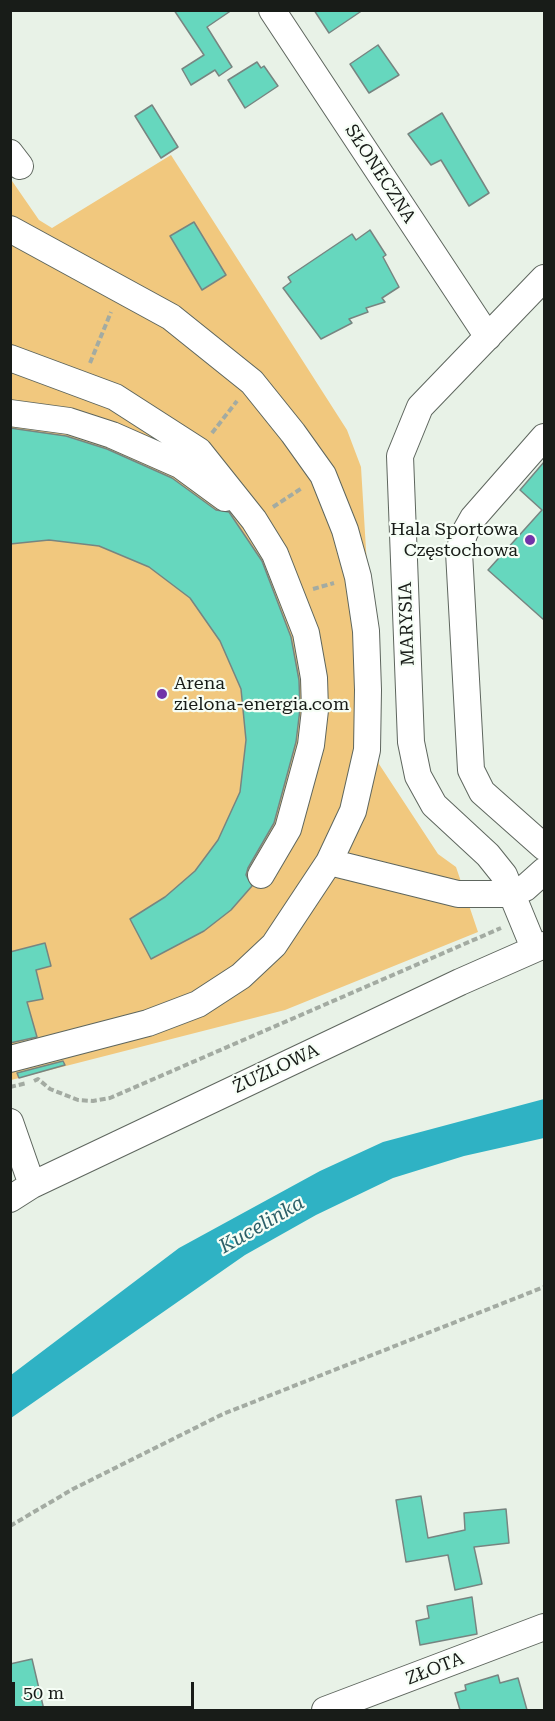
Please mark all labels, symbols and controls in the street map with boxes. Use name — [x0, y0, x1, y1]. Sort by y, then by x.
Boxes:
street label: SŁONECZNA — [340, 121, 420, 227]
place label: Hala Sportowa Częstochowa — [390, 519, 518, 562]
marker: Hala Sportowa Częstochowa — [523, 533, 537, 547]
street label: MARYSIA — [395, 582, 419, 666]
place label: Arena zielona-energia.com — [174, 673, 349, 716]
marker: Arena zielona-energia.com — [155, 687, 169, 701]
street label: ŻUŻLOWA — [230, 1040, 322, 1098]
water label: Kucelinka — [215, 1191, 309, 1259]
street label: ZŁOTA — [403, 1648, 467, 1690]
scale bar — [15, 1670, 196, 1708]
text: 50 m — [23, 1682, 64, 1703]

